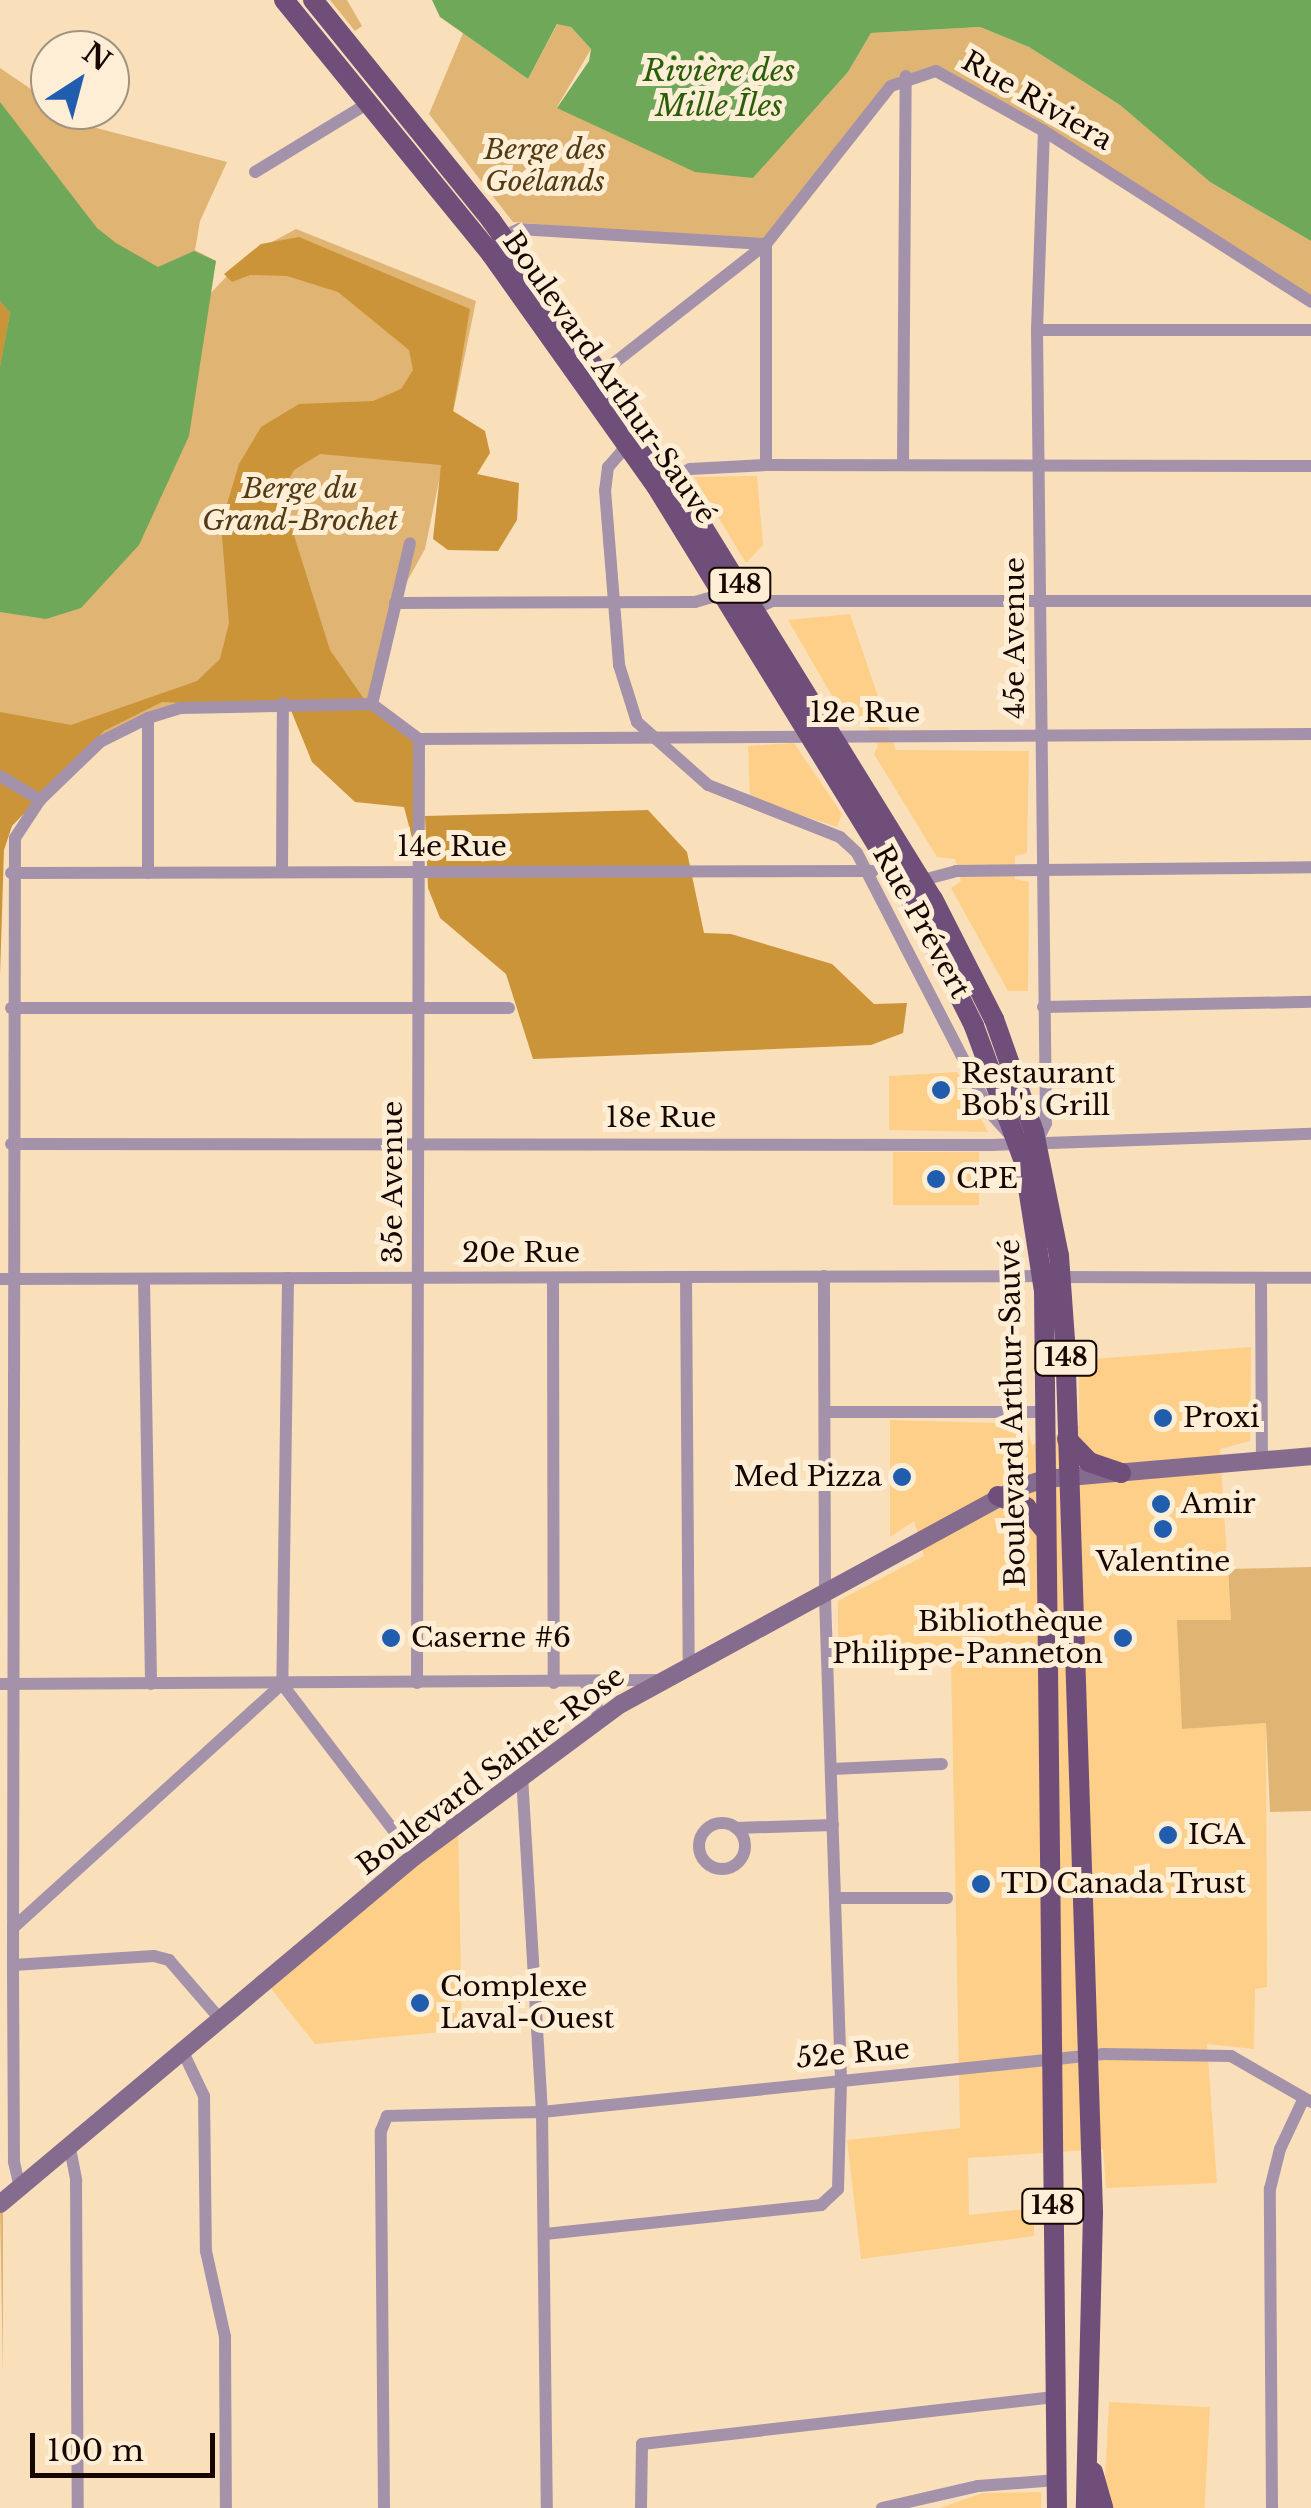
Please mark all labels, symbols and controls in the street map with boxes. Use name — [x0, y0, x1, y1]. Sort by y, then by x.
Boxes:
north arrow — [30, 30, 130, 130]
text: N — [76, 35, 118, 79]
street label: Rue Riviera — [956, 44, 1118, 158]
water label: Rivière des Mille Îles — [643, 53, 795, 124]
park label: Berge des Goélands — [484, 133, 606, 199]
street label: Boulevard Arthur-Sauvé — [495, 225, 723, 531]
park label: Berge du Grand-Brochet — [202, 472, 398, 538]
street label: 45e Avenue — [998, 557, 1032, 719]
road number: 148 — [708, 565, 772, 605]
street label: 12e Rue — [810, 696, 920, 730]
street label: 14e Rue — [397, 830, 507, 864]
street label: Rue Prévert — [865, 840, 977, 1004]
place label: Restaurant Bob's Grill — [961, 1057, 1115, 1123]
marker: Restaurant Bob's Grill — [930, 1079, 952, 1101]
street label: 35e Avenue — [376, 1100, 410, 1264]
street label: 18e Rue — [606, 1101, 716, 1135]
place label: CPE — [956, 1162, 1018, 1196]
marker: CPE — [925, 1168, 947, 1190]
street label: 20e Rue — [462, 1236, 580, 1270]
street label: Boulevard Arthur-Sauvé — [993, 1238, 1033, 1588]
road number: 148 — [1034, 1338, 1098, 1378]
place label: Proxi — [1183, 1401, 1260, 1435]
marker: Proxi — [1152, 1407, 1174, 1429]
place label: Med Pizza — [734, 1460, 882, 1494]
marker: Med Pizza — [891, 1466, 913, 1488]
place label: Amir — [1181, 1487, 1256, 1521]
marker: Amir — [1150, 1493, 1172, 1515]
marker: Valentine — [1152, 1518, 1174, 1540]
place label: Valentine — [1096, 1545, 1230, 1579]
place label: Bibliothèque Philippe-Panneton — [832, 1605, 1103, 1671]
place label: Caserne #6 — [411, 1621, 571, 1655]
marker: Caserne #6 — [380, 1627, 402, 1649]
marker: Bibliothèque Philippe-Panneton — [1112, 1627, 1134, 1649]
street label: Boulevard Sainte-Rose — [351, 1659, 631, 1883]
place label: IGA — [1188, 1818, 1245, 1852]
marker: IGA — [1157, 1824, 1179, 1846]
place label: TD Canada Trust — [1001, 1867, 1247, 1901]
marker: TD Canada Trust — [970, 1873, 992, 1895]
place label: Complexe Laval-Ouest — [440, 1970, 614, 2036]
marker: Complexe Laval-Ouest — [409, 1992, 431, 2014]
street label: 52e Rue — [795, 2032, 911, 2076]
road number: 148 — [1020, 2186, 1086, 2226]
scale bar — [35, 2413, 220, 2475]
text: 100 m — [47, 2432, 144, 2469]

